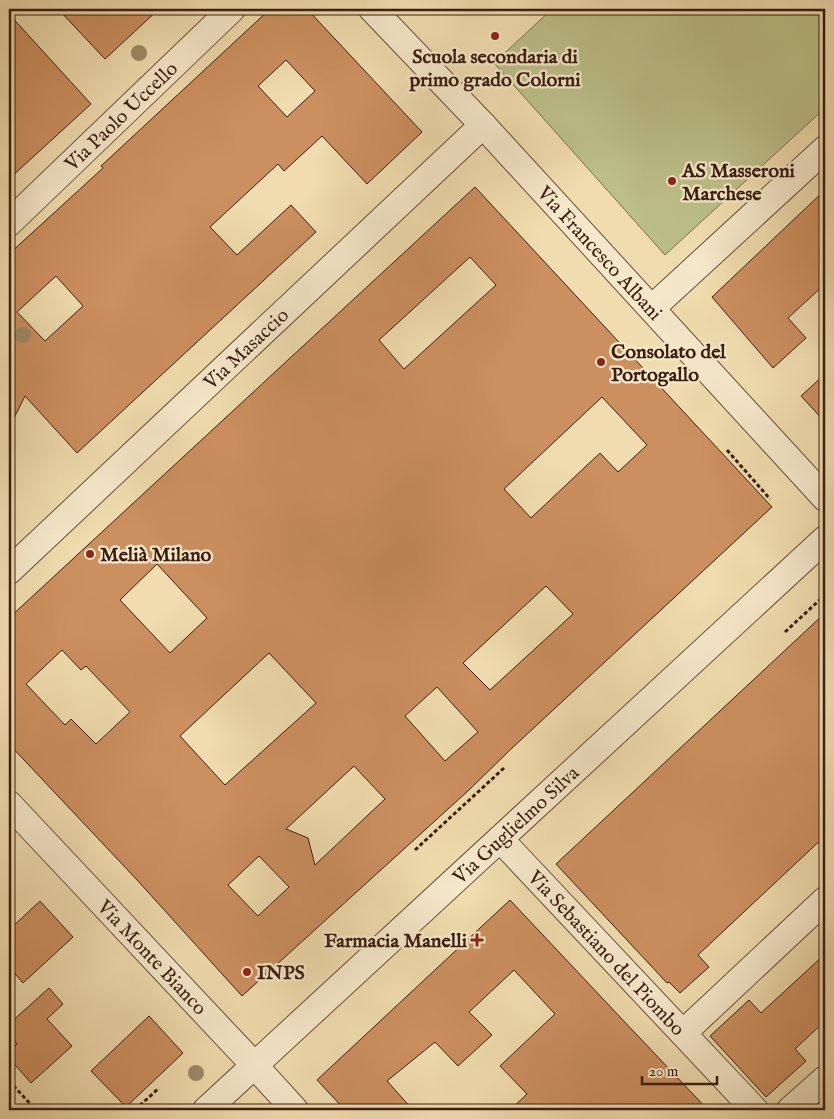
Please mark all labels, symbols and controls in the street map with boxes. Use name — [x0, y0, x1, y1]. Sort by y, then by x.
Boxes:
marker: Scuola secondaria di primo grado Colorni — [489, 30, 501, 42]
place label: Scuola secondaria di primo grado Colorni — [408, 45, 581, 93]
street label: Via Paolo Uccello — [59, 57, 184, 177]
place label: AS Masseroni Marchese — [681, 159, 796, 207]
marker: AS Masseroni Marchese — [666, 175, 678, 187]
street label: Via Francesco Albani — [531, 181, 667, 326]
street label: Via Masaccio — [198, 303, 295, 396]
place label: Consolato del Portogallo — [611, 340, 726, 388]
marker: Consolato del Portogallo — [595, 356, 607, 368]
place label: Melià Milano — [100, 543, 212, 568]
marker: Melià Milano — [84, 548, 96, 560]
street label: Via Guglielmo Silva — [447, 761, 585, 891]
street label: Via Sebastiano del Piombo — [521, 865, 690, 1042]
street label: Via Monte Bianco — [91, 894, 212, 1021]
place label: Farmacia Manelli — [324, 929, 468, 954]
marker: Farmacia Manelli — [471, 934, 483, 946]
place label: INPS — [257, 961, 305, 986]
marker: INPS — [241, 966, 253, 978]
scale bar — [642, 1054, 716, 1086]
text: 20 m — [649, 1062, 679, 1081]

